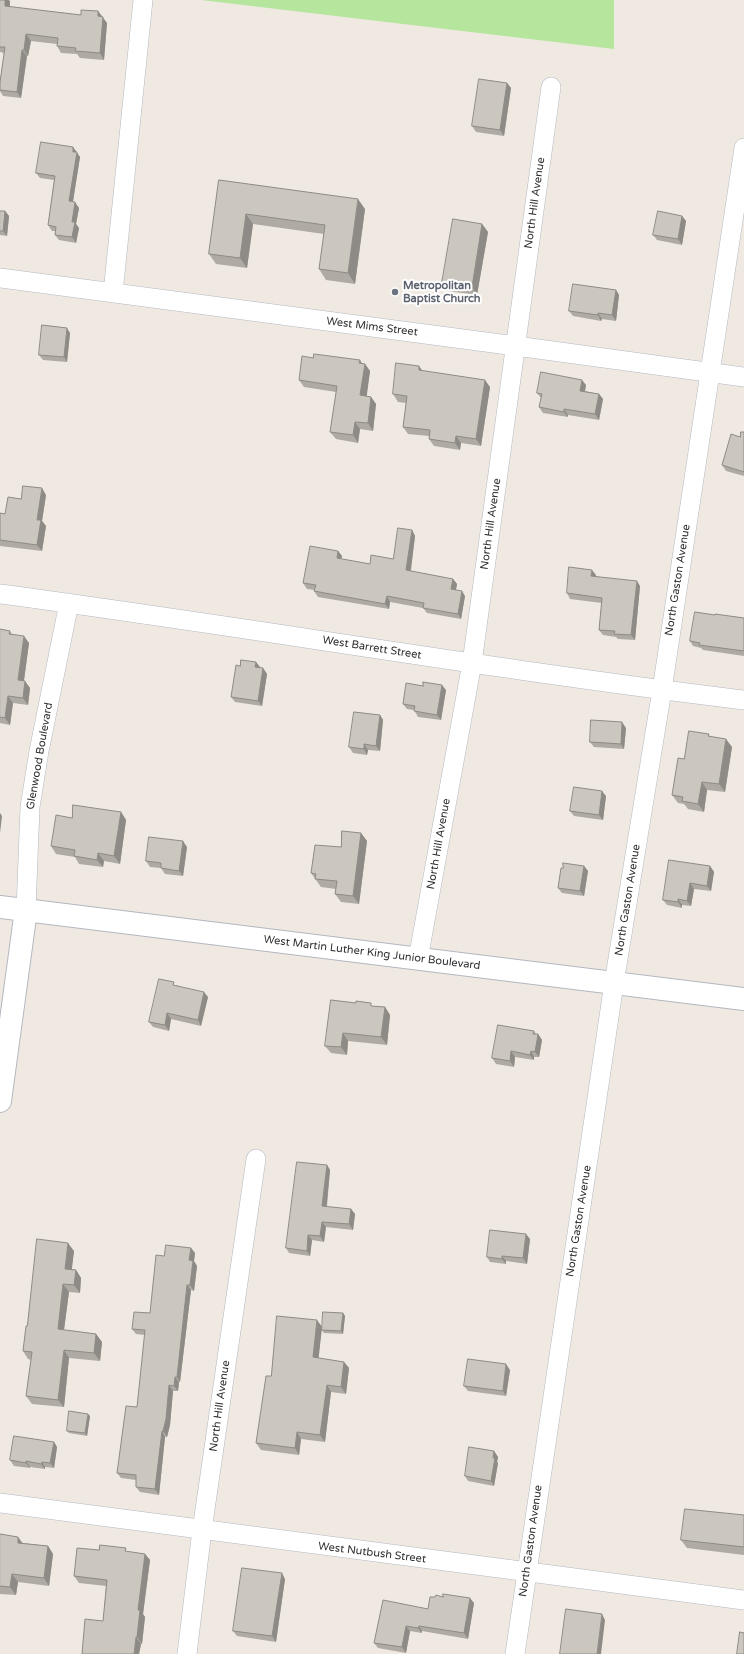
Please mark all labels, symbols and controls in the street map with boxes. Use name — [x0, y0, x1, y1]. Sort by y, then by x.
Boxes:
street label: North Hill Avenue — [522, 157, 548, 249]
place label: Metropolitan Baptist Church — [403, 279, 481, 305]
marker: Metropolitan Baptist Church — [390, 287, 400, 297]
street label: West Mims Street — [325, 315, 419, 339]
street label: North Hill Avenue — [478, 478, 504, 570]
street label: North Gaston Avenue — [663, 523, 693, 637]
street label: West Barrett Street — [322, 634, 422, 662]
street label: Glenwood Boulevard — [24, 701, 56, 811]
street label: North Hill Avenue — [425, 798, 453, 890]
street label: North Gaston Avenue — [613, 843, 643, 957]
street label: West Martin Luther King Junior Boulevard — [263, 933, 481, 973]
street label: North Gaston Avenue — [564, 1164, 594, 1278]
street label: North Hill Avenue — [207, 1360, 233, 1452]
street label: North Gaston Avenue — [517, 1484, 545, 1598]
street label: West Nutbush Street — [317, 1540, 427, 1566]

